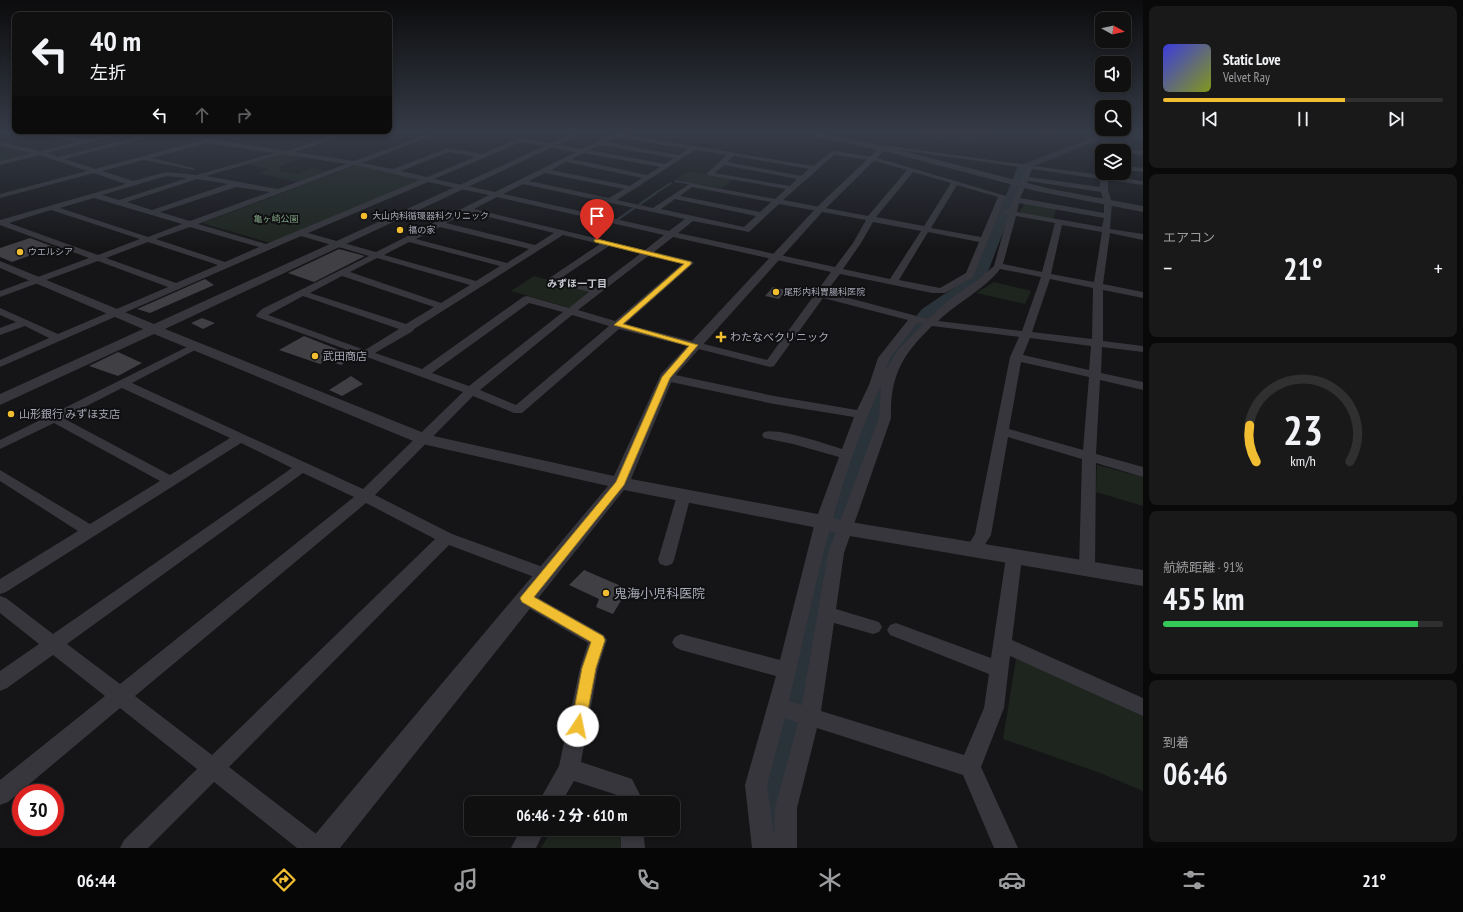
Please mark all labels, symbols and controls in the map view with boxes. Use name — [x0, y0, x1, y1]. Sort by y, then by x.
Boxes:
north arrow — [1095, 12, 1131, 48]
map controls — [1095, 12, 1131, 180]
text: 40 m — [90, 22, 141, 59]
icon: left — [24, 28, 76, 80]
text: Static Love — [1223, 50, 1281, 69]
button: sound — [1095, 56, 1131, 92]
text: 左折 — [90, 61, 126, 84]
text: Velvet Ray — [1223, 69, 1270, 86]
button: search — [1095, 100, 1131, 136]
icon: left — [149, 104, 171, 126]
icon: ahead — [191, 104, 213, 126]
icon: right — [233, 104, 255, 126]
icon: previous — [1199, 108, 1221, 130]
icon: pause — [1292, 108, 1314, 130]
icon: next — [1385, 108, 1407, 130]
button: layers — [1095, 144, 1131, 180]
pin — [580, 199, 614, 240]
icon: arrive — [586, 205, 608, 227]
place label: 大山内科循環器科クリニック — [372, 210, 489, 221]
marker: 大山内科循環器科クリニック — [359, 211, 369, 221]
park label: 亀ヶ崎公園 — [253, 213, 299, 224]
place label: 福の家 — [408, 224, 436, 235]
marker: 福の家 — [395, 225, 405, 235]
text: エアコン — [1163, 229, 1215, 246]
place label: ウエルシア — [28, 246, 73, 257]
marker: ウエルシア — [15, 247, 25, 257]
text: 21° — [1283, 249, 1323, 288]
text: − — [1163, 254, 1172, 282]
text: + — [1434, 254, 1443, 282]
district label: みずほ一丁目 — [547, 277, 607, 290]
place label: 尾形内科胃腸科医院 — [784, 286, 865, 297]
marker: 尾形内科胃腸科医院 — [771, 287, 781, 297]
place label: わたなべクリニック — [730, 330, 829, 344]
marker: わたなべクリニック — [715, 331, 727, 343]
place label: 武田商店 — [323, 349, 367, 363]
marker: 武田商店 — [310, 351, 320, 361]
text: 23 — [1283, 403, 1323, 456]
place label: 山形銀行 みずほ支店 — [19, 407, 120, 421]
marker: 山形銀行 みずほ支店 — [6, 409, 16, 419]
text: km/h — [1290, 451, 1316, 470]
text: 航続距離 · 91% — [1163, 559, 1243, 576]
text: 455 km — [1163, 579, 1244, 618]
place label: 鬼海小児科医院 — [614, 585, 705, 602]
marker: 鬼海小児科医院 — [601, 588, 611, 598]
position arrow — [557, 705, 599, 747]
text: 到着 — [1163, 734, 1189, 751]
text: 06:46 — [1163, 754, 1228, 793]
speed limit sign: 30 — [12, 784, 64, 836]
text: 06:46 · 2 分 · 610 m — [517, 806, 627, 825]
icon: directions — [270, 866, 298, 894]
icon: music — [452, 866, 480, 894]
icon: phone — [634, 866, 662, 894]
icon: climate — [816, 866, 844, 894]
icon: car — [998, 866, 1026, 894]
icon: filters — [1180, 866, 1208, 894]
text: 06:44 — [77, 869, 116, 892]
text: 21° — [1362, 869, 1386, 892]

